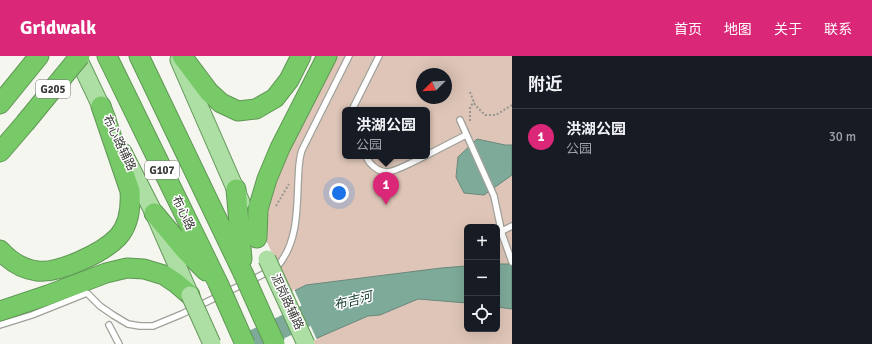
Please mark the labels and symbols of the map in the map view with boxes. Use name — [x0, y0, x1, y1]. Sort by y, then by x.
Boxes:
north arrow — [416, 68, 452, 104]
road number: G205 — [36, 80, 70, 98]
street label: 布心路辅路 — [99, 113, 139, 173]
road number: G107 — [145, 161, 179, 179]
pin: 1 — [373, 172, 399, 205]
your location — [329, 183, 349, 203]
street label: 布心路 — [168, 194, 198, 232]
street label: 泥岗路辅路 — [268, 272, 306, 332]
water label: 布吉河 — [332, 288, 377, 313]

